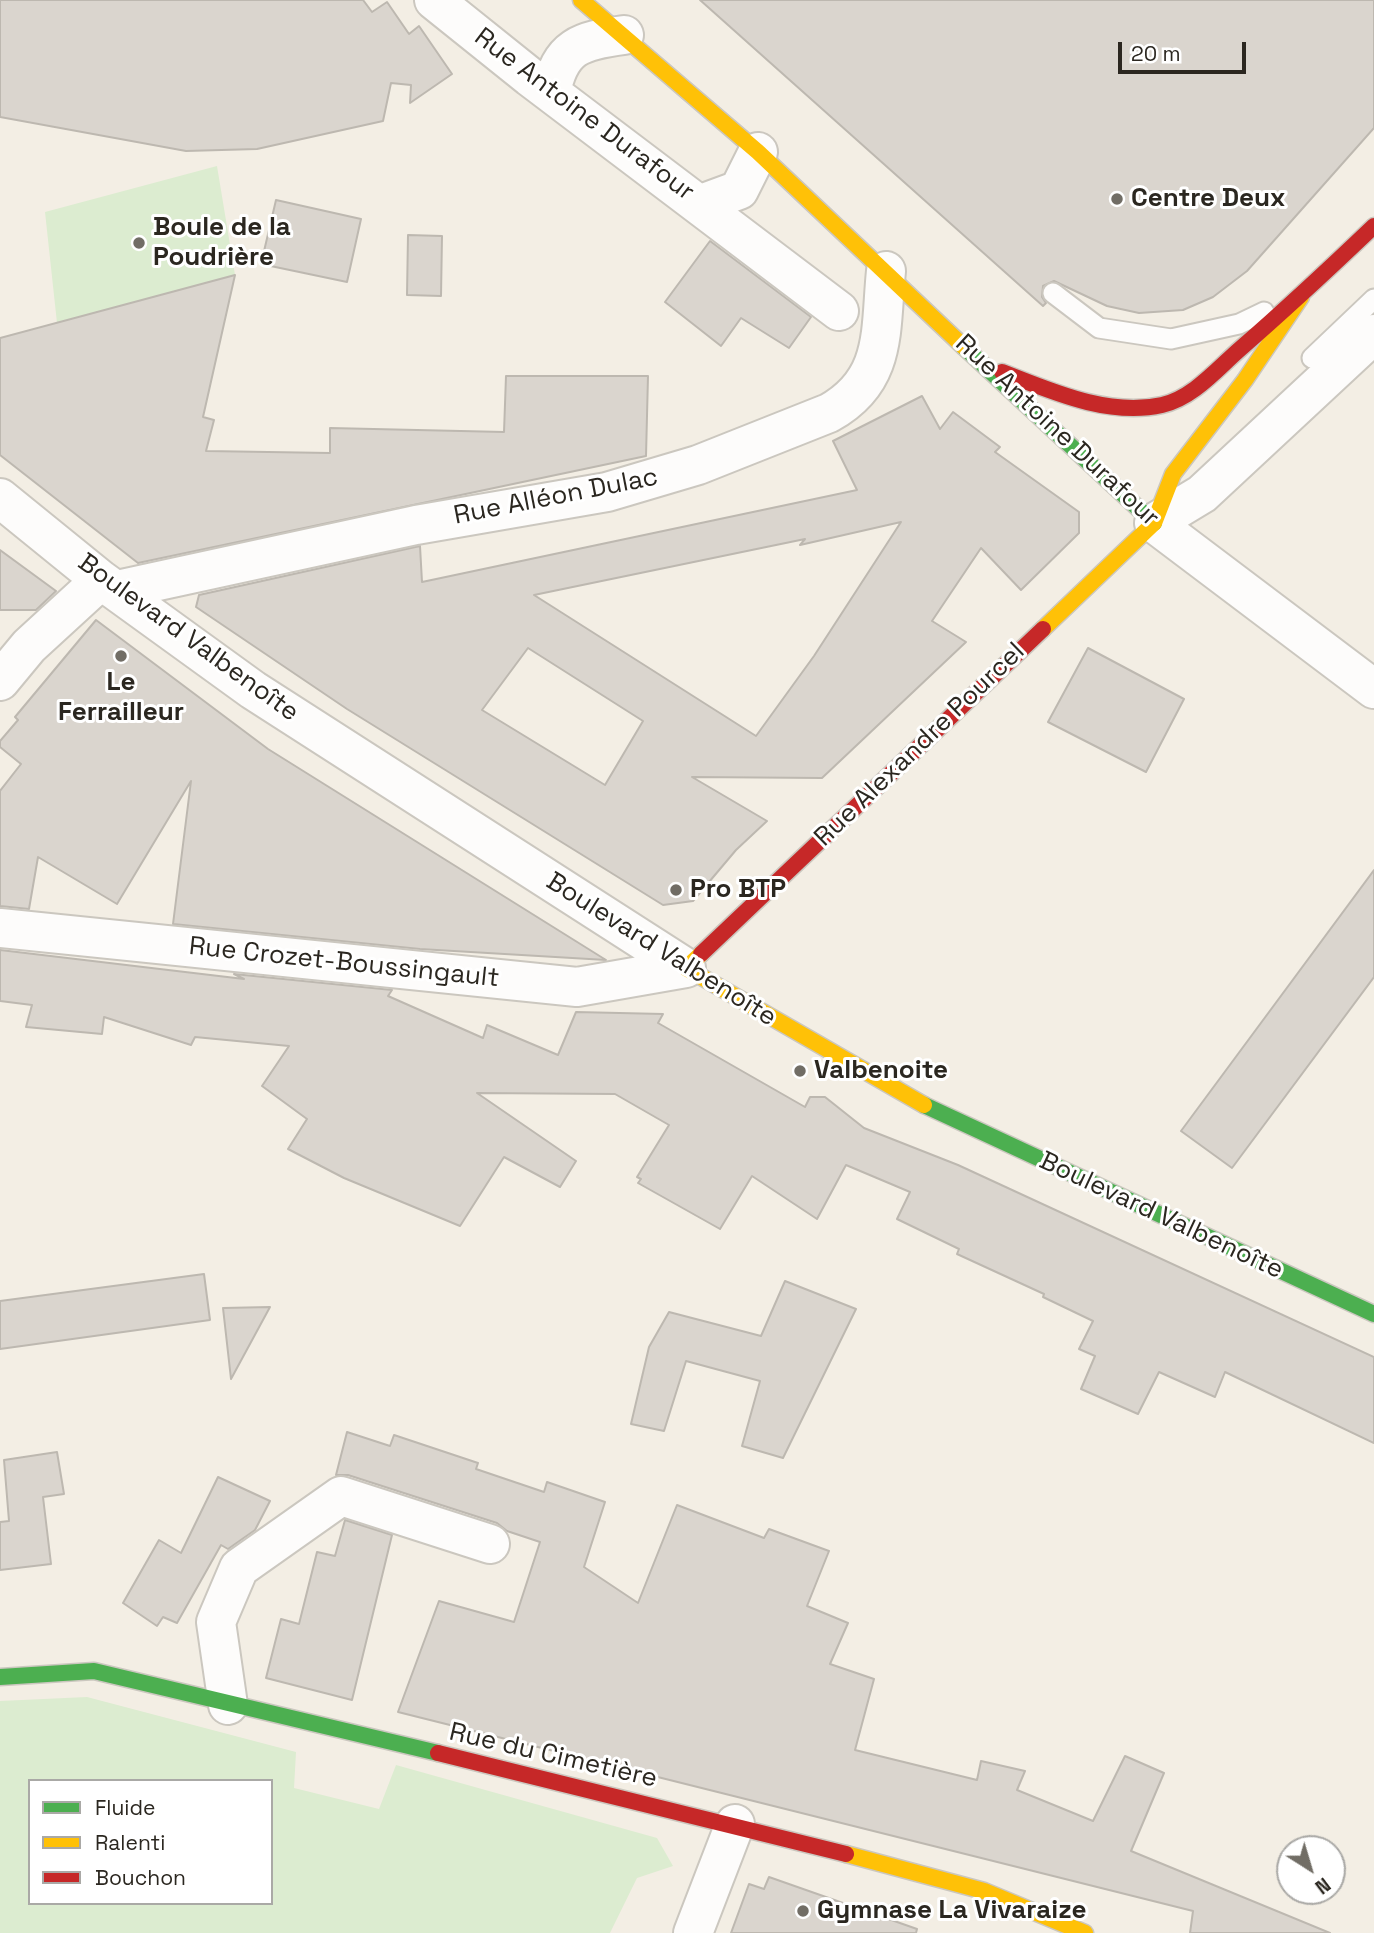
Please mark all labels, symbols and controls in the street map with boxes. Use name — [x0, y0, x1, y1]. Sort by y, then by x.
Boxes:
street label: Rue Antoine Durafour — [468, 22, 700, 208]
scale bar — [1122, 28, 1250, 72]
text: 20 m — [1131, 40, 1181, 67]
place label: Centre Deux — [1131, 183, 1285, 215]
marker: Centre Deux — [1109, 191, 1125, 207]
place label: Boule de la Poudrière — [153, 212, 291, 274]
marker: Boule de la Poudrière — [131, 235, 147, 251]
street label: Rue Antoine Durafour — [949, 328, 1165, 534]
street label: Rue Alléon Dulac — [451, 462, 661, 532]
street label: Boulevard Valbenoîte — [71, 547, 305, 729]
street label: Rue Alexandre Pourcel — [809, 637, 1031, 853]
marker: Le Ferrailleur — [113, 648, 129, 664]
place label: Le Ferrailleur — [58, 667, 184, 728]
street label: Boulevard Valbenoîte — [540, 866, 782, 1034]
place label: Pro BTP — [690, 874, 786, 906]
marker: Pro BTP — [668, 882, 684, 898]
street label: Rue Crozet-Boussingault — [187, 931, 501, 995]
place label: Valbenoite — [814, 1055, 948, 1087]
marker: Valbenoite — [792, 1063, 808, 1079]
street label: Boulevard Valbenoîte — [1034, 1146, 1288, 1286]
street label: Rue du Cimetière — [446, 1717, 660, 1795]
legend — [28, 1779, 273, 1905]
text: Fluide — [95, 1794, 155, 1821]
text: Ralenti — [95, 1829, 165, 1856]
north arrow — [1276, 1835, 1346, 1905]
text: Bouchon — [95, 1864, 186, 1891]
text: N — [1310, 1872, 1335, 1899]
place label: Gymnase La Vivaraize — [817, 1895, 1086, 1927]
marker: Gymnase La Vivaraize — [795, 1903, 811, 1919]

